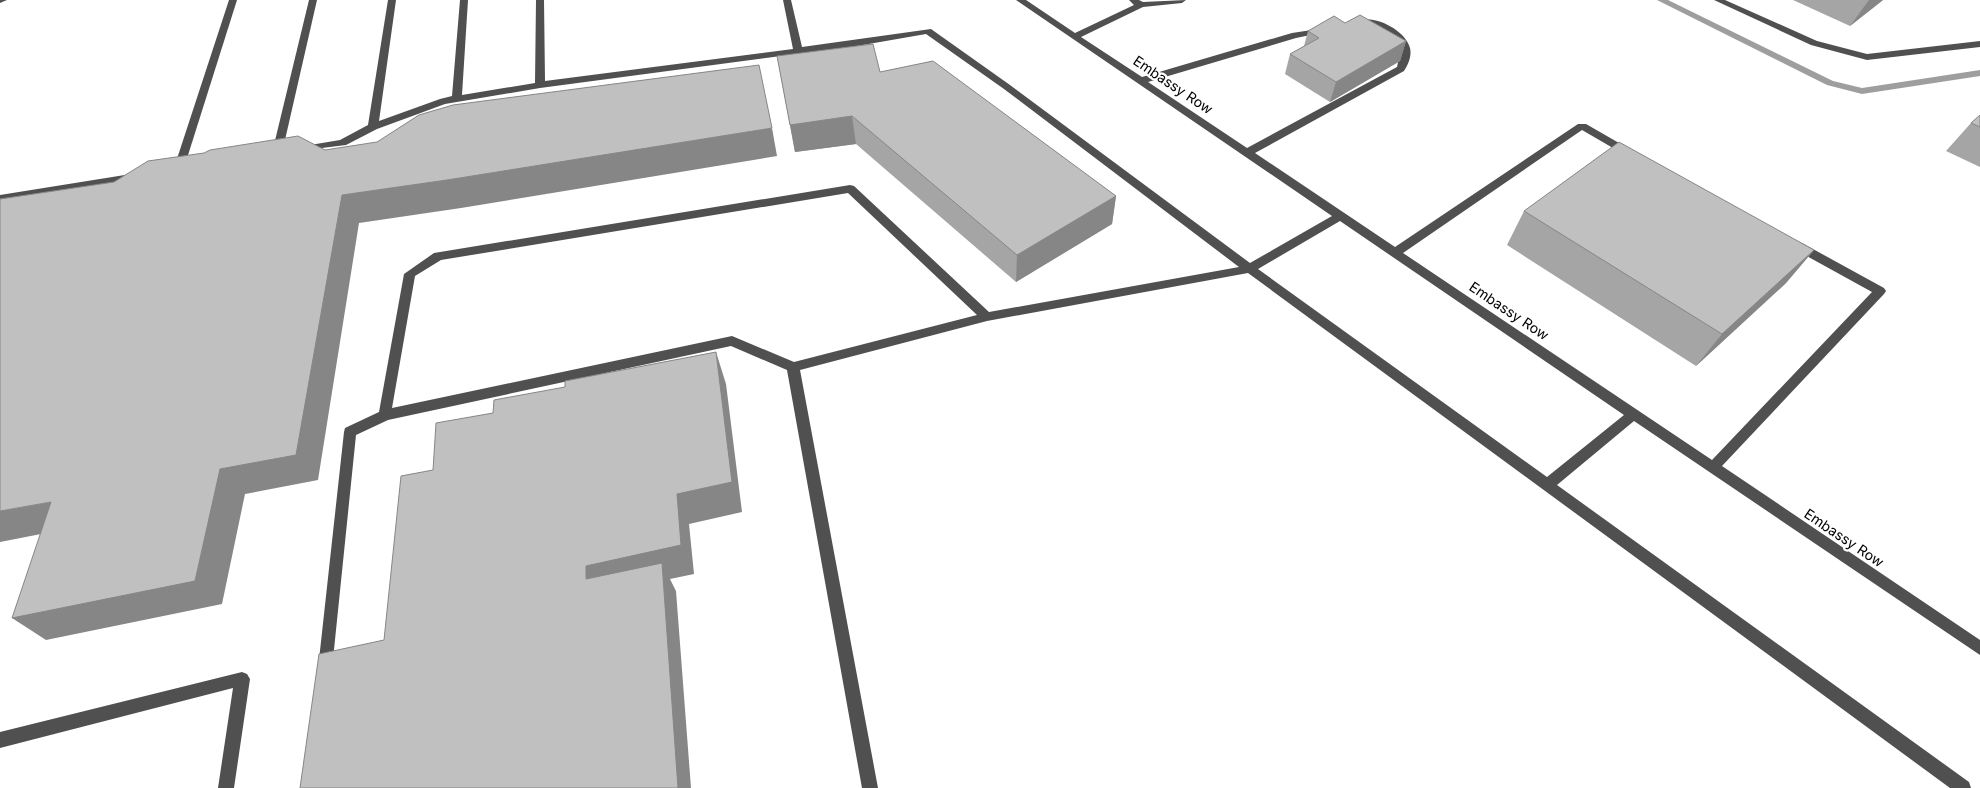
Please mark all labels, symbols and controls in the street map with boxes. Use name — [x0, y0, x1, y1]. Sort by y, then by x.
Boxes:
street label: Embassy Row — [1130, 52, 1216, 117]
street label: Embassy Row — [1466, 278, 1552, 343]
street label: Embassy Row — [1801, 505, 1887, 570]

